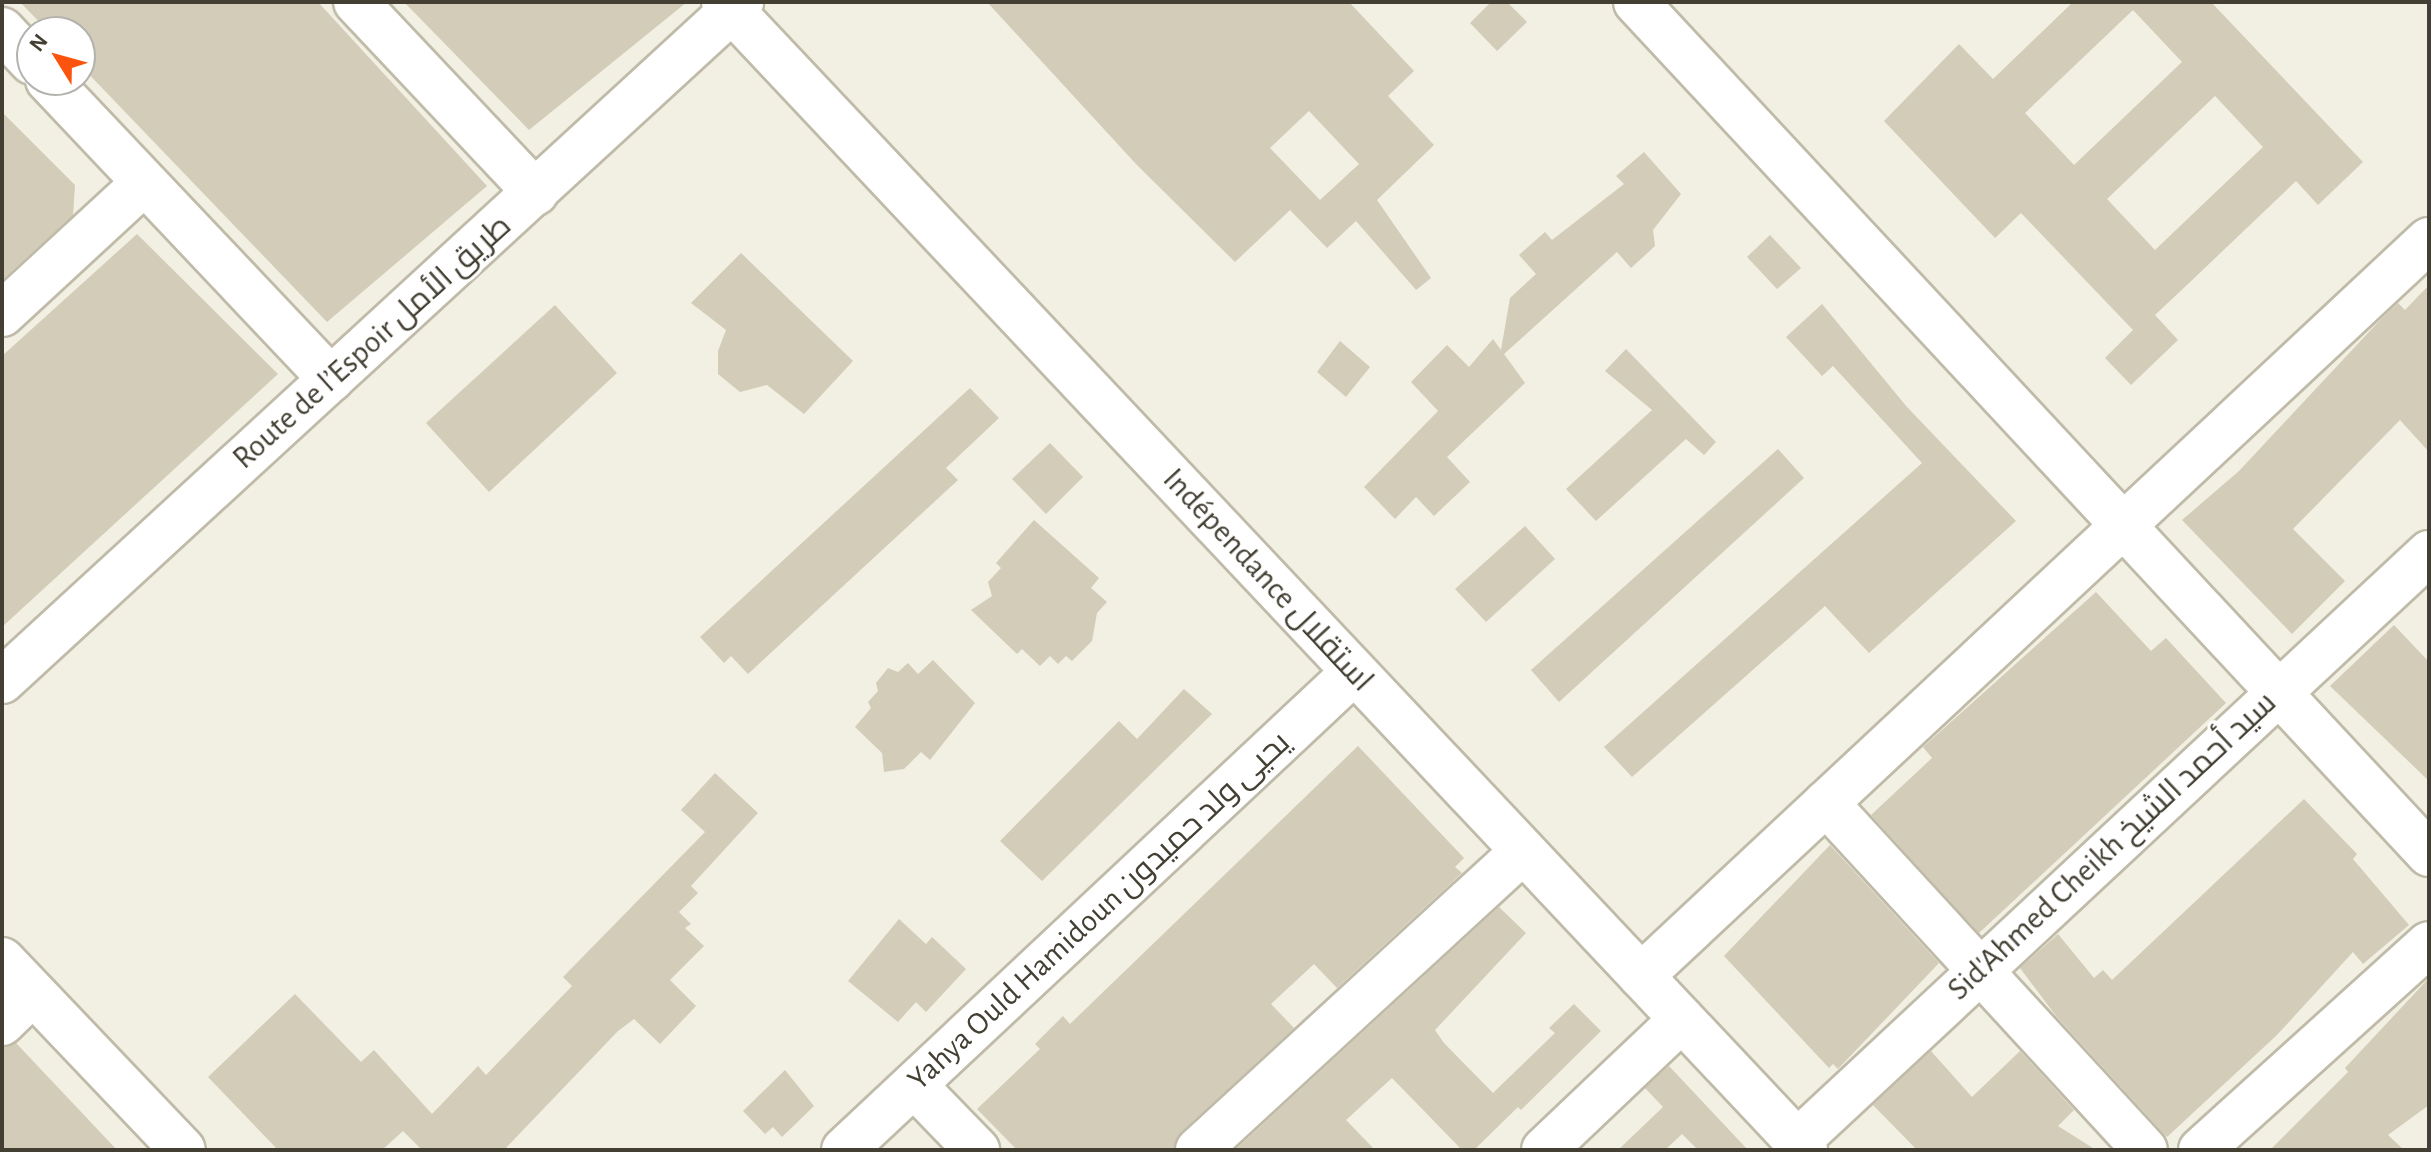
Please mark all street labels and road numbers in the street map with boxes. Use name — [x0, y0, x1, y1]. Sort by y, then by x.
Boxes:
street label: Route de l’Espoir طريق الأمل — [225, 207, 519, 477]
street label: Indépendance استقلال — [1155, 460, 1381, 700]
street label: Sid'Ahmed Cheikh سيد أحمد الشيخ — [1940, 684, 2284, 1008]
street label: Yahya Ould Hamidoun يحيى ولد حميدون — [900, 724, 1298, 1098]

